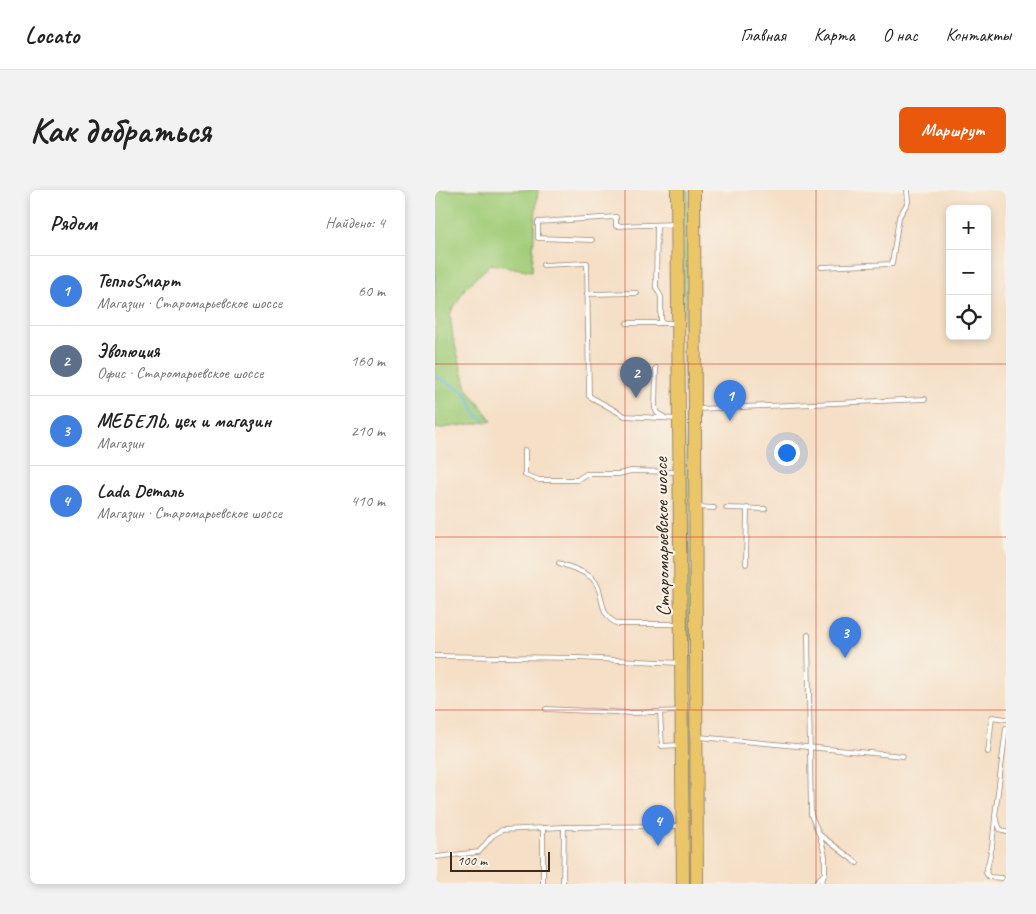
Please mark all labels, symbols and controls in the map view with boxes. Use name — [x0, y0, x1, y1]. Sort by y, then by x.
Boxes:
text: Locato — [25, 20, 79, 50]
text: Главная — [741, 24, 786, 46]
text: Карта — [814, 24, 855, 46]
text: О нас — [883, 24, 918, 46]
text: Контакты — [946, 24, 1011, 46]
button: Маршрут — [899, 107, 1006, 153]
text: Как добраться — [30, 108, 211, 153]
map controls — [946, 205, 991, 340]
button: + — [946, 205, 991, 250]
text: Рядом — [50, 210, 97, 236]
text: Найдено: 4 — [325, 213, 385, 233]
button: − — [946, 250, 991, 295]
text: ТеплоSмарт — [97, 269, 181, 293]
text: 1 — [62, 281, 70, 301]
text: 60 m — [358, 281, 385, 301]
text: Магазин · Старомарьевское шоссе — [97, 293, 282, 313]
button: locate — [946, 295, 991, 340]
text: Эволюция — [97, 339, 160, 363]
text: 2 — [62, 351, 70, 371]
text: 160 m — [351, 351, 385, 371]
pin: 2 — [620, 357, 652, 398]
text: Офис · Старомарьевское шоссе — [97, 363, 263, 383]
pin: 1 — [714, 380, 746, 421]
text: МЕБЕЛЬ, цех и магазин — [97, 409, 271, 433]
text: 3 — [62, 421, 70, 441]
text: 210 m — [351, 421, 385, 441]
text: Магазин — [97, 433, 144, 453]
your location — [774, 440, 800, 466]
street label: Старомарьевское шоссе — [648, 456, 676, 617]
text: Lada Dеталь — [97, 479, 183, 503]
text: 4 — [62, 491, 70, 511]
text: 410 m — [351, 491, 385, 511]
text: Магазин · Старомарьевское шоссе — [97, 503, 282, 523]
pin: 3 — [829, 617, 861, 658]
pin: 4 — [642, 805, 674, 846]
scale bar — [450, 849, 550, 872]
text: 100 m — [457, 852, 487, 869]

